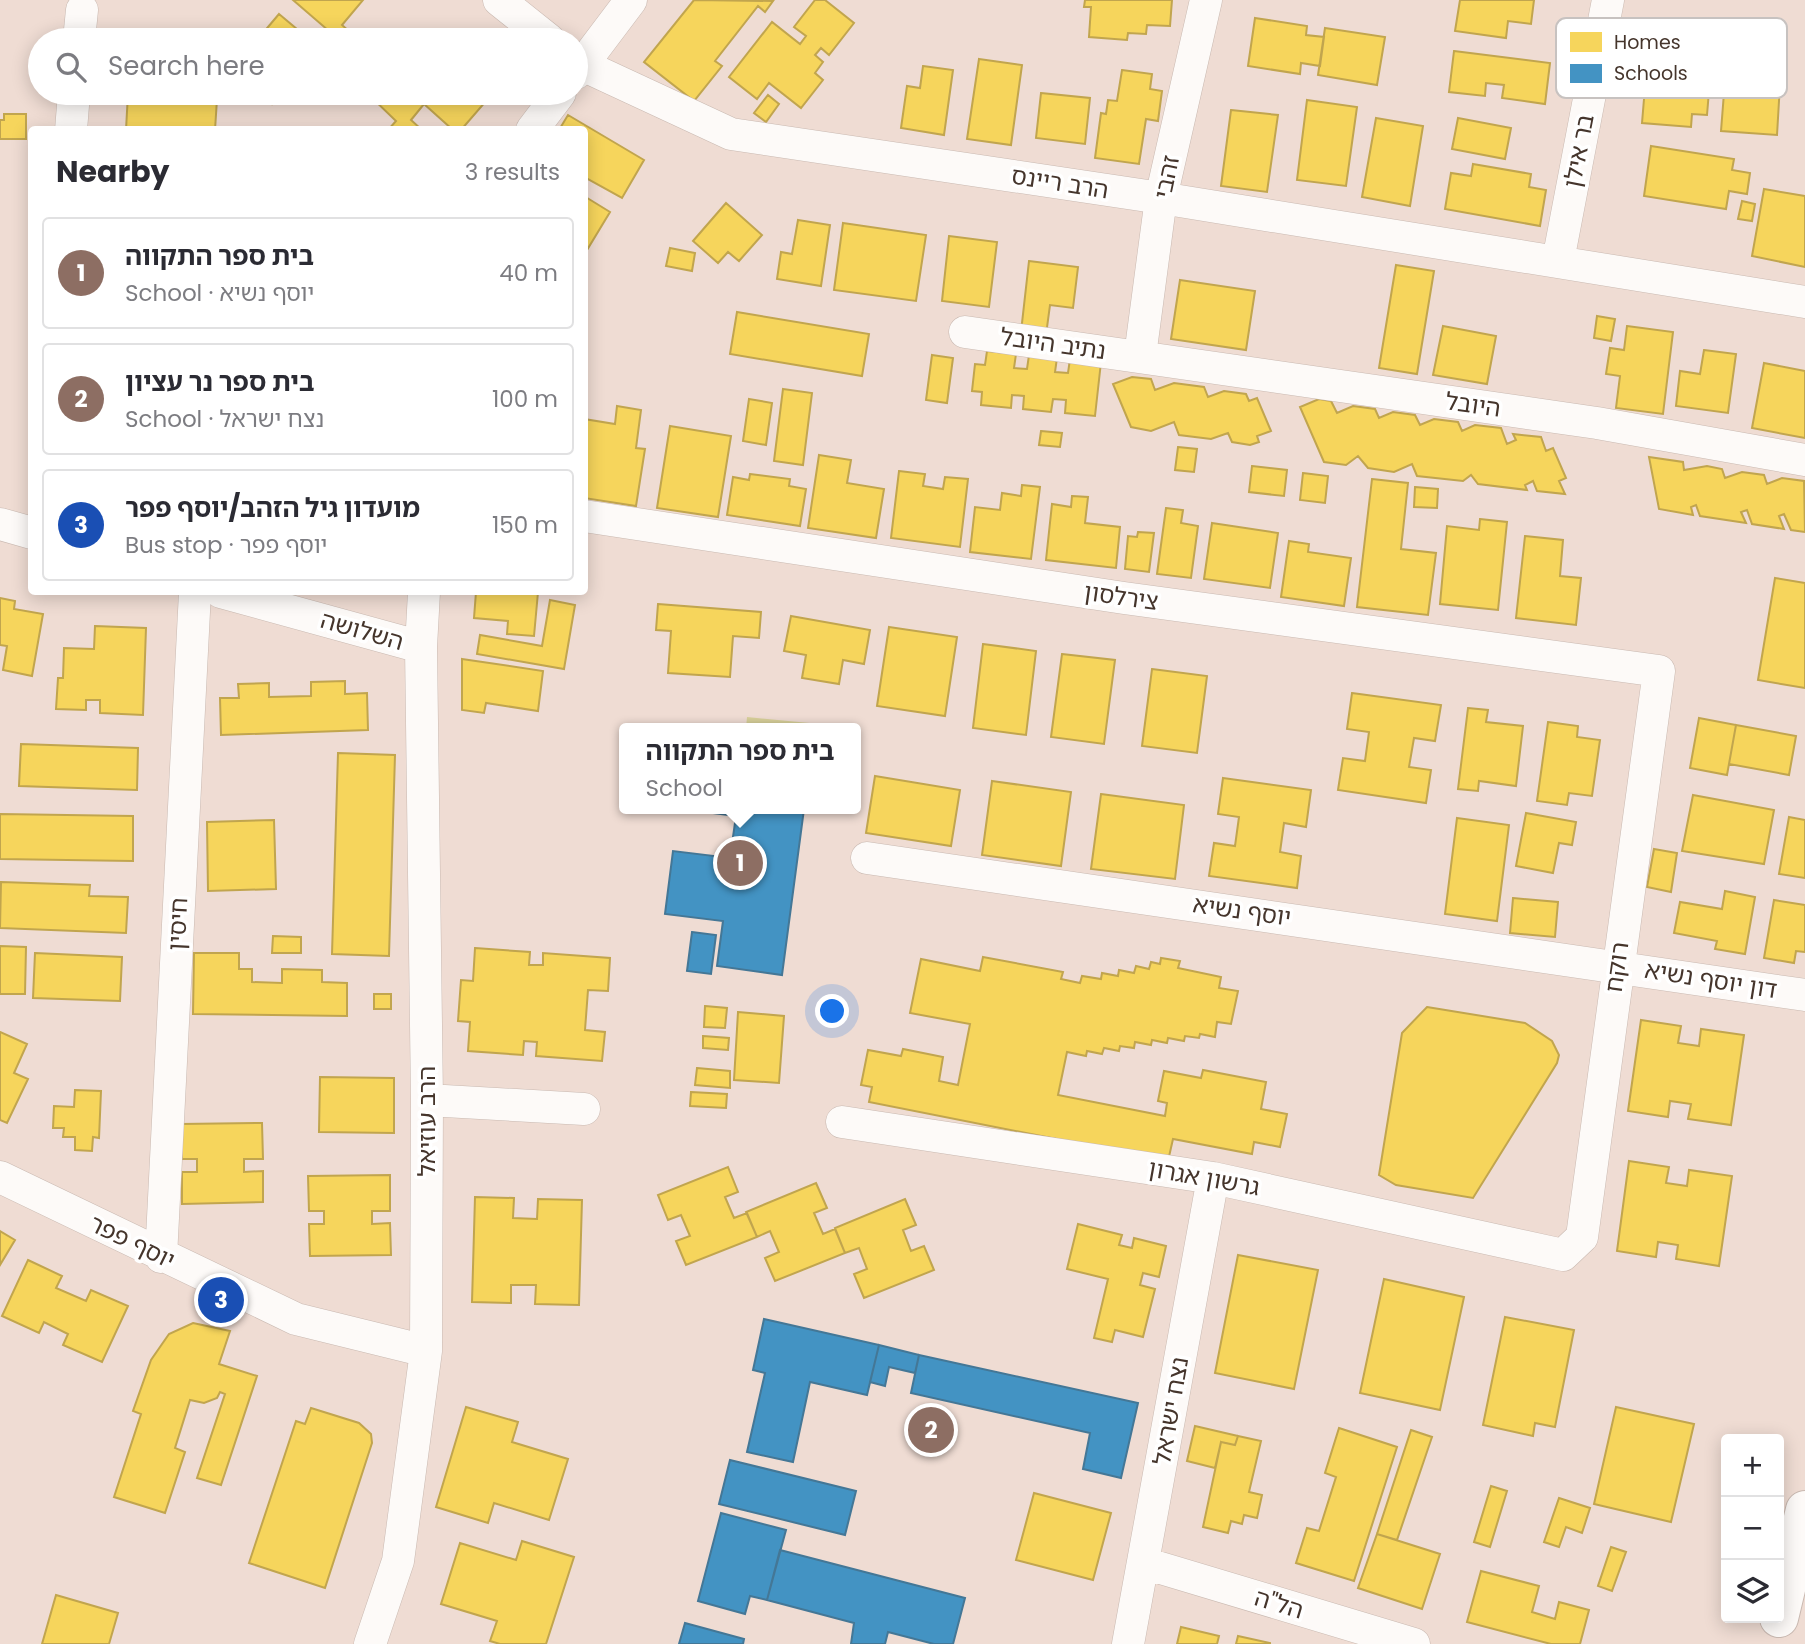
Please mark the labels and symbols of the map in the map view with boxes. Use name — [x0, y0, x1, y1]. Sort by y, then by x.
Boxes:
legend — [1556, 18, 1787, 98]
text: Homes — [1614, 29, 1681, 56]
text: Schools — [1614, 60, 1688, 87]
street label: בר אילן — [1555, 111, 1602, 191]
street label: זהבי — [1146, 152, 1187, 202]
street label: הרב ריינס — [1009, 159, 1111, 206]
street label: נתיב היובל — [998, 320, 1108, 367]
street label: היובל — [1443, 384, 1503, 425]
street label: צירלסון — [1082, 575, 1160, 618]
street label: השלושה — [317, 603, 407, 658]
pin: 1 — [717, 837, 763, 889]
street label: יוסף נשיא — [1191, 887, 1293, 934]
street label: חיסין — [160, 897, 195, 951]
street label: רוקח — [1597, 940, 1636, 994]
street label: דון יוסף נשיא — [1643, 953, 1780, 1006]
your location — [815, 994, 849, 1028]
street label: הרב עוזיאל — [410, 1066, 443, 1176]
street label: גרשון אגרון — [1146, 1151, 1262, 1204]
street label: יוסף פפר — [84, 1207, 181, 1276]
pin: 3 — [198, 1274, 244, 1326]
street label: נצח ישראל — [1145, 1354, 1196, 1468]
pin: 2 — [908, 1404, 954, 1456]
street label: הל"ה — [1251, 1580, 1308, 1627]

